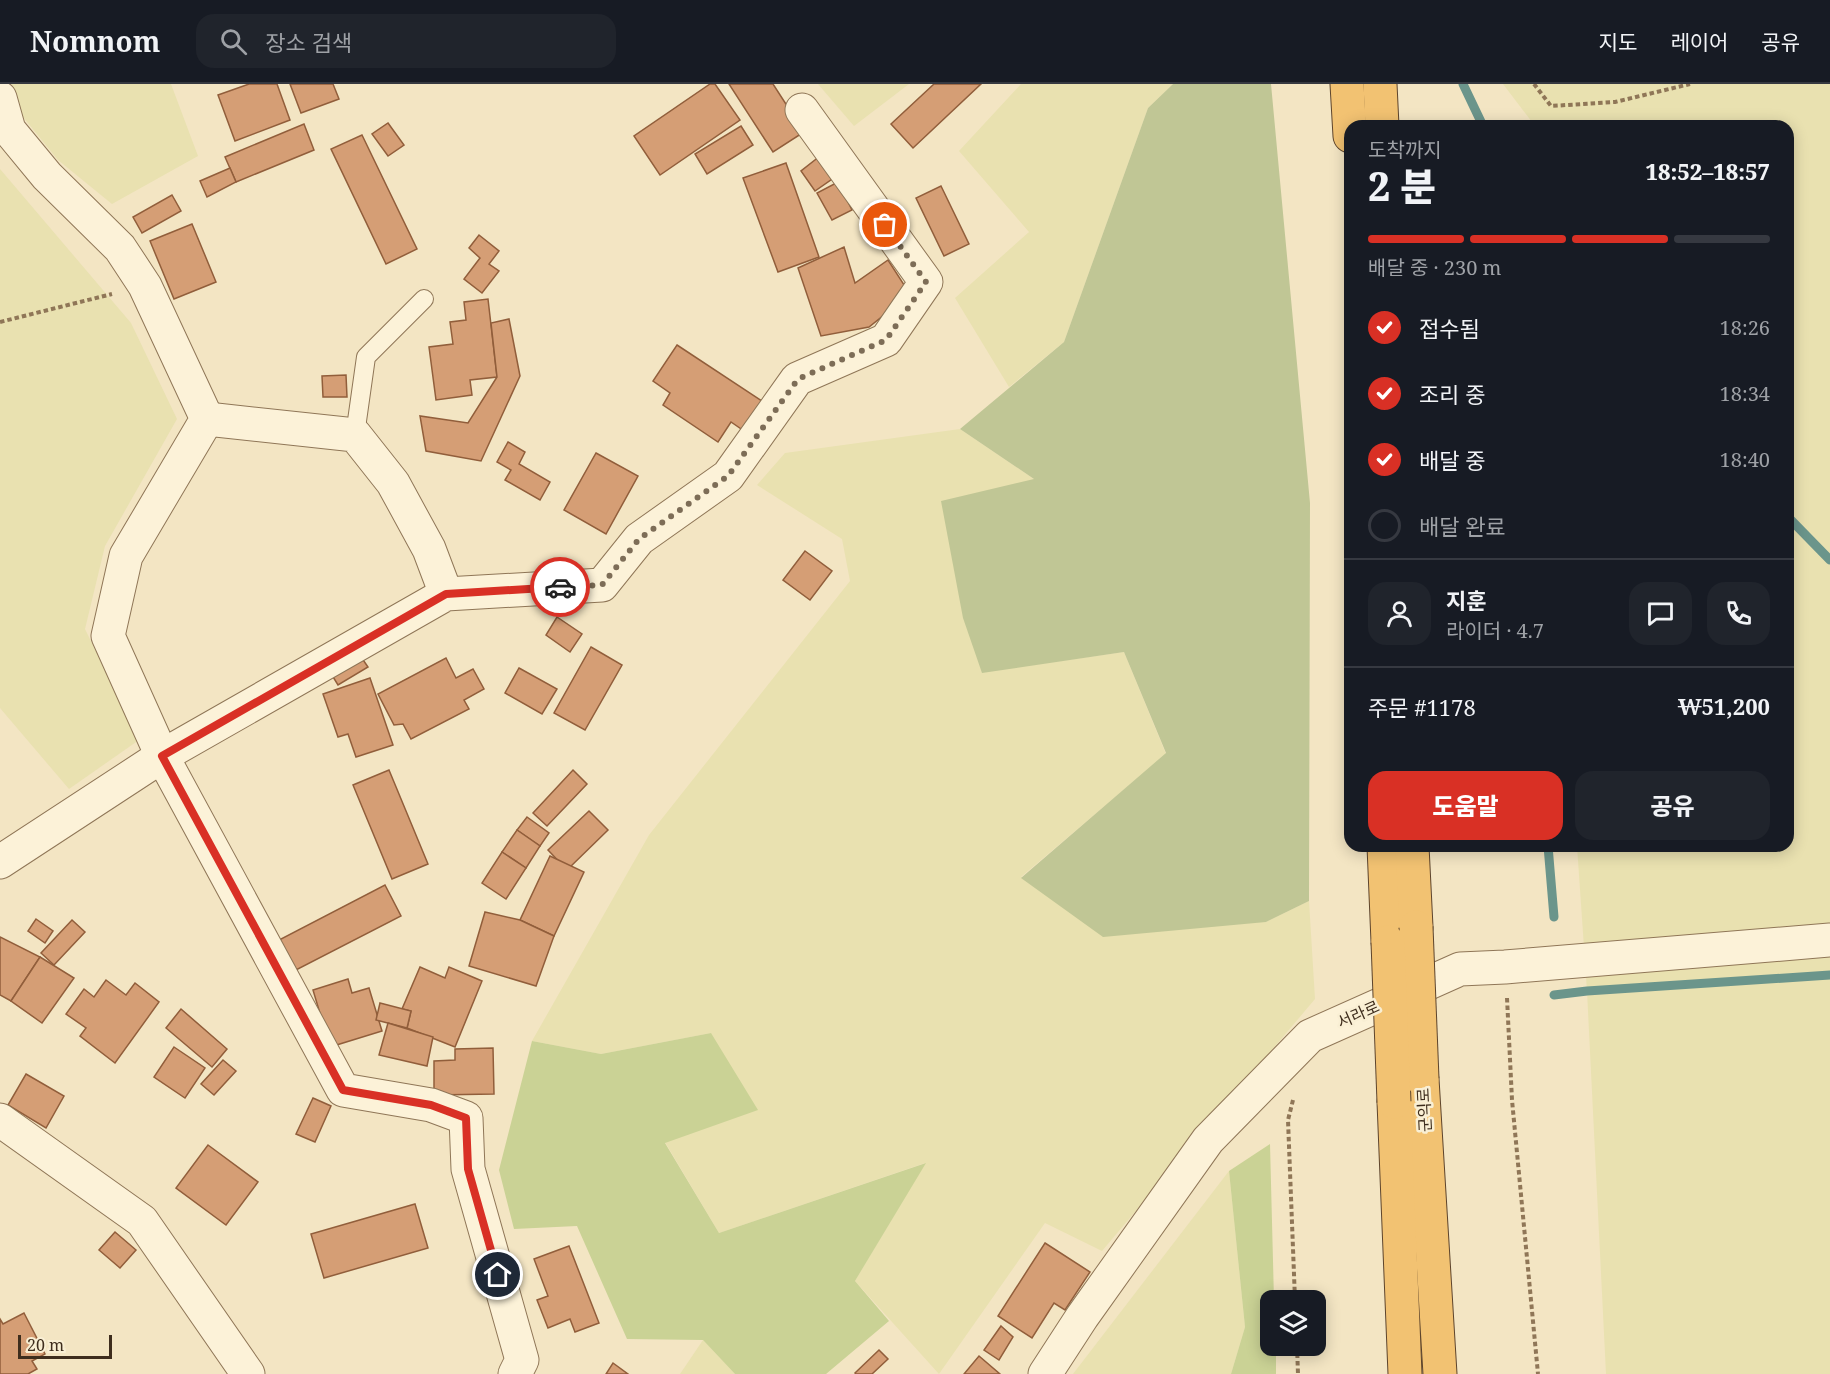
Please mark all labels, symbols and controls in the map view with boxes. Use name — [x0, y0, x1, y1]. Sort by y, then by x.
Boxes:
search box — [196, 14, 616, 68]
text: Nomnom — [30, 22, 160, 60]
icon: search — [217, 25, 250, 58]
text: 장소 검색 — [265, 27, 352, 57]
text: 지도 — [1599, 28, 1637, 56]
text: 레이어 — [1670, 28, 1728, 56]
text: 공유 — [1761, 28, 1800, 56]
text: 도착까지 — [1368, 136, 1442, 163]
text: 18:52–18:57 — [1646, 156, 1770, 186]
text: 2 분 — [1368, 159, 1436, 212]
pin — [859, 199, 910, 250]
icon: bag — [868, 208, 901, 241]
text: 배달 중 · 230 m — [1368, 254, 1501, 281]
icon: check — [1368, 311, 1401, 344]
text: 접수됨 — [1419, 313, 1480, 343]
text: 18:26 — [1720, 314, 1770, 341]
icon: check — [1368, 377, 1401, 410]
text: 조리 중 — [1419, 379, 1485, 409]
text: 18:34 — [1720, 380, 1770, 407]
icon: check — [1368, 443, 1401, 476]
text: 배달 중 — [1419, 445, 1485, 475]
text: 18:40 — [1720, 446, 1770, 473]
text: 배달 완료 — [1419, 511, 1506, 541]
courier — [530, 557, 590, 617]
icon: car — [544, 571, 577, 604]
button: person — [1368, 582, 1431, 645]
button: chat — [1629, 582, 1692, 645]
button: phone — [1707, 582, 1770, 645]
text: 지훈 — [1446, 585, 1486, 615]
text: 라이더 · 4.7 — [1446, 617, 1544, 644]
text: ₩51,200 — [1678, 691, 1770, 721]
text: 주문 #1178 — [1368, 692, 1476, 722]
button: 도움말 — [1368, 771, 1563, 840]
button: 공유 — [1575, 771, 1770, 840]
street label: 서라로 — [1333, 995, 1383, 1033]
street label: 군익로 — [1412, 1087, 1436, 1133]
pin — [472, 1249, 523, 1300]
icon: home — [481, 1258, 514, 1291]
map controls — [1260, 1290, 1326, 1356]
button: layers — [1260, 1290, 1326, 1356]
scale bar — [18, 1332, 112, 1360]
text: 20 m — [27, 1334, 64, 1356]

